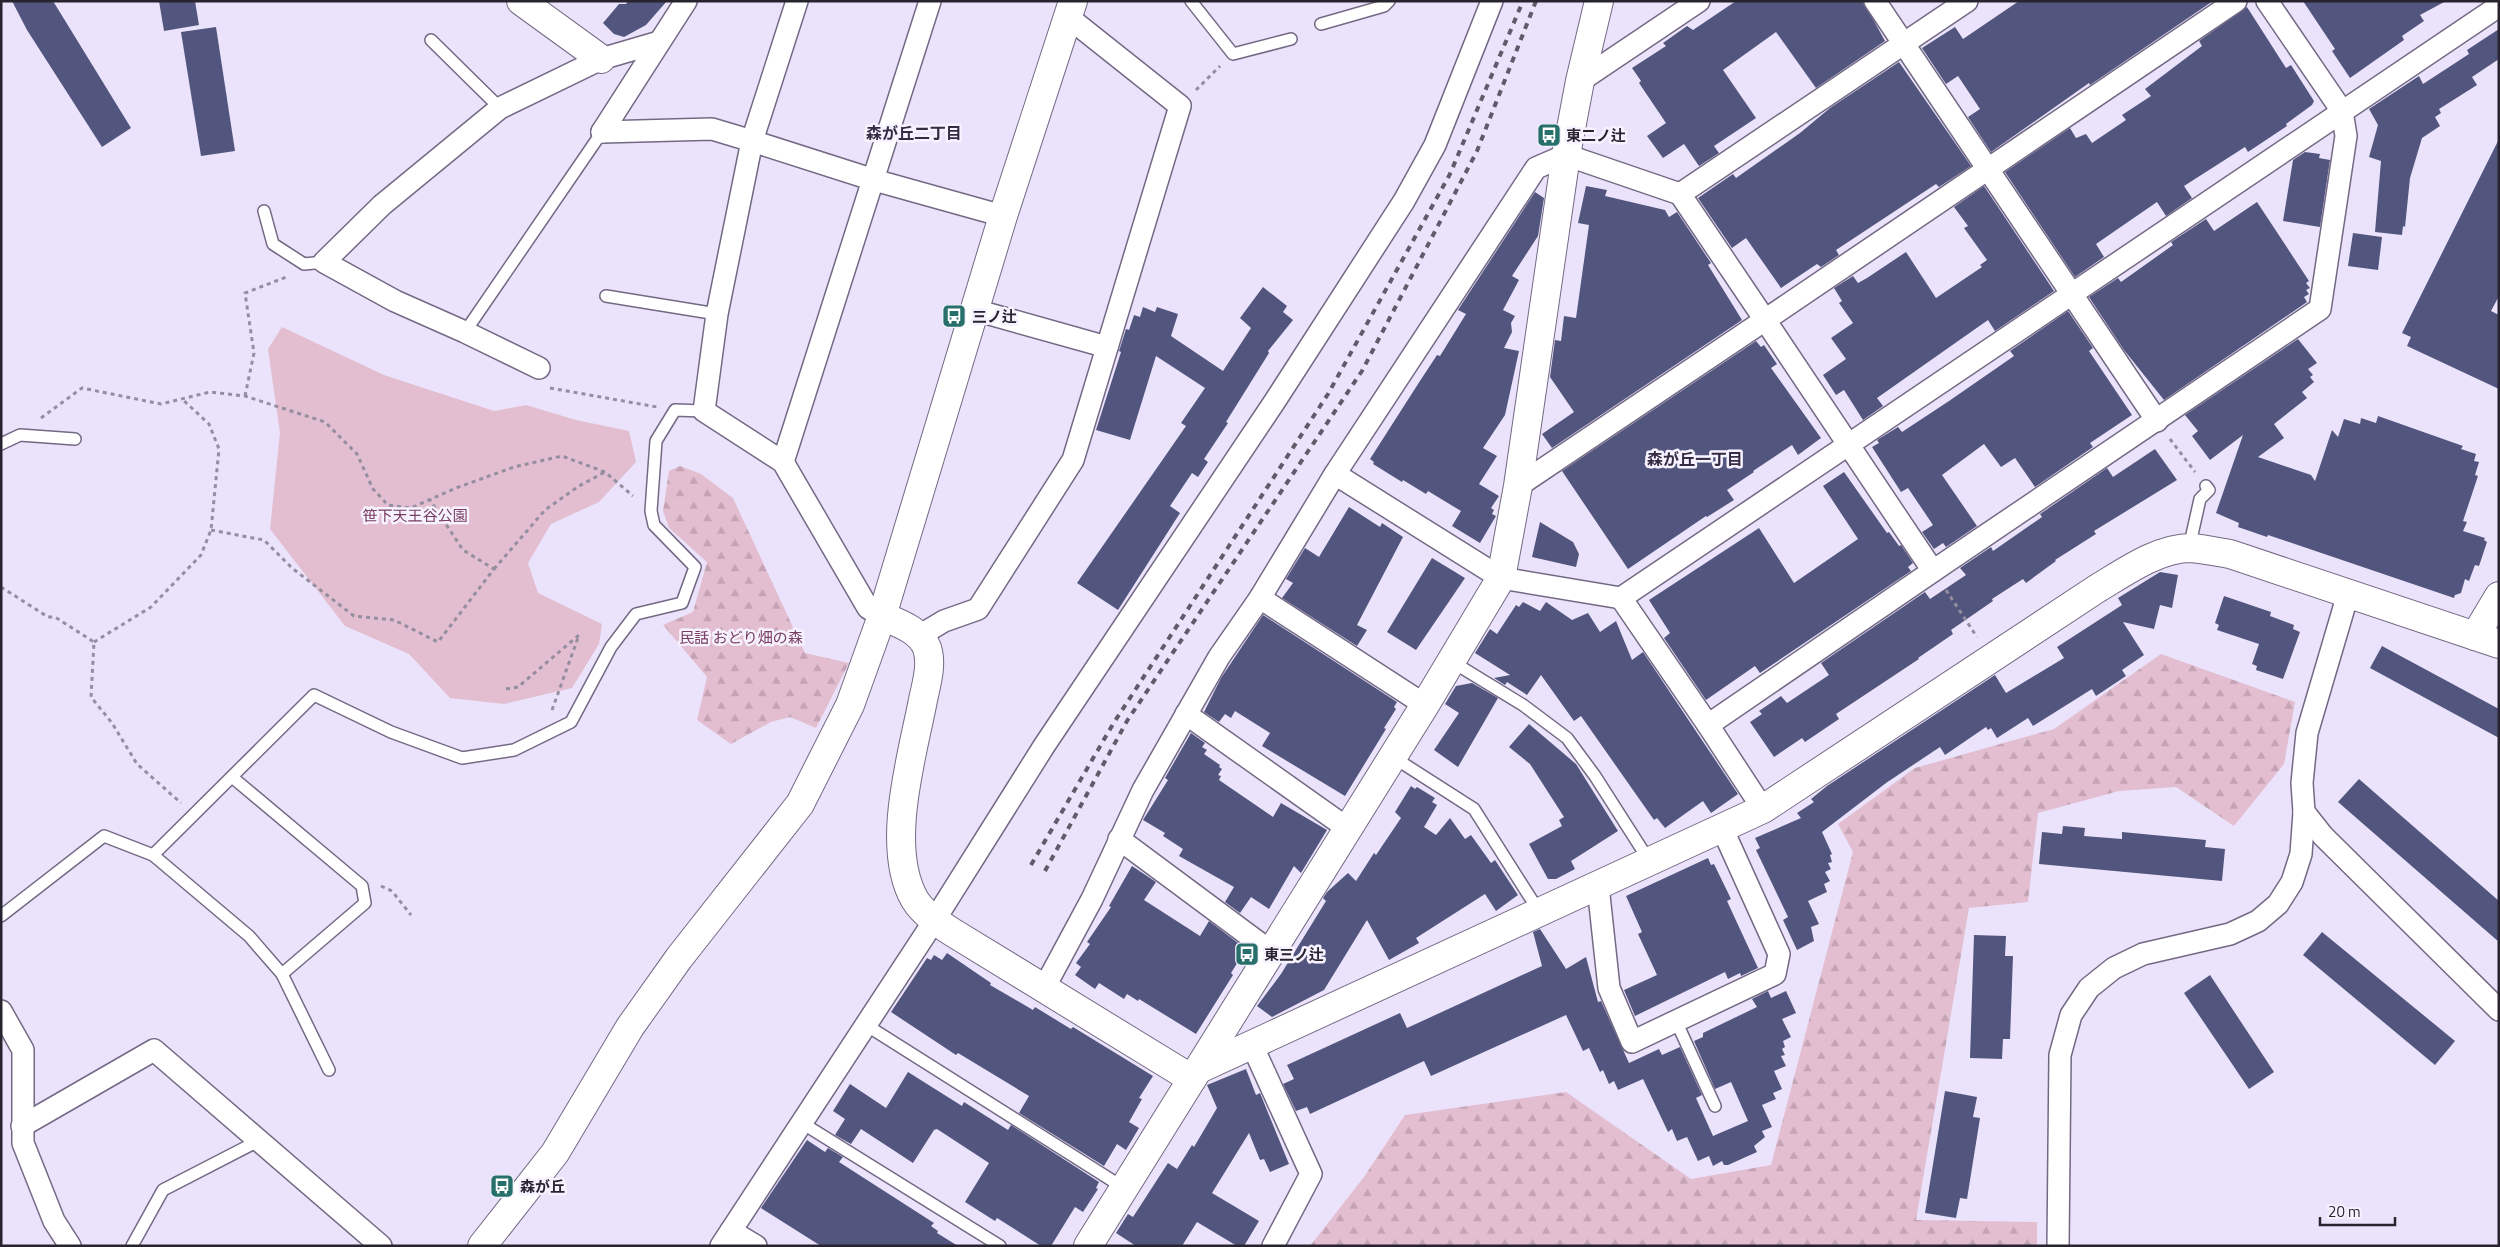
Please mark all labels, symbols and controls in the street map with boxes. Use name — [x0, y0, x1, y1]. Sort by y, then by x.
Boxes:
district label: 森が丘二丁目 — [866, 121, 962, 145]
bus stop icon: 東二ノ辻 — [1536, 122, 1562, 148]
place label: 東二ノ辻 — [1566, 124, 1626, 147]
bus stop icon: 三ノ辻 — [941, 303, 967, 329]
place label: 三ノ辻 — [972, 305, 1017, 328]
district label: 森が丘一丁目 — [1647, 447, 1743, 471]
park label: 笹下天王谷公園 — [362, 504, 468, 527]
park label: 民話 おどり畑の森 — [679, 626, 803, 649]
bus stop icon: 東三ノ辻 — [1234, 941, 1260, 967]
place label: 東三ノ辻 — [1264, 943, 1324, 966]
bus stop icon: 森が丘 — [489, 1173, 515, 1199]
place label: 森が丘 — [520, 1175, 565, 1198]
scale bar — [2320, 1194, 2395, 1226]
text: 20 m — [2328, 1200, 2361, 1223]

